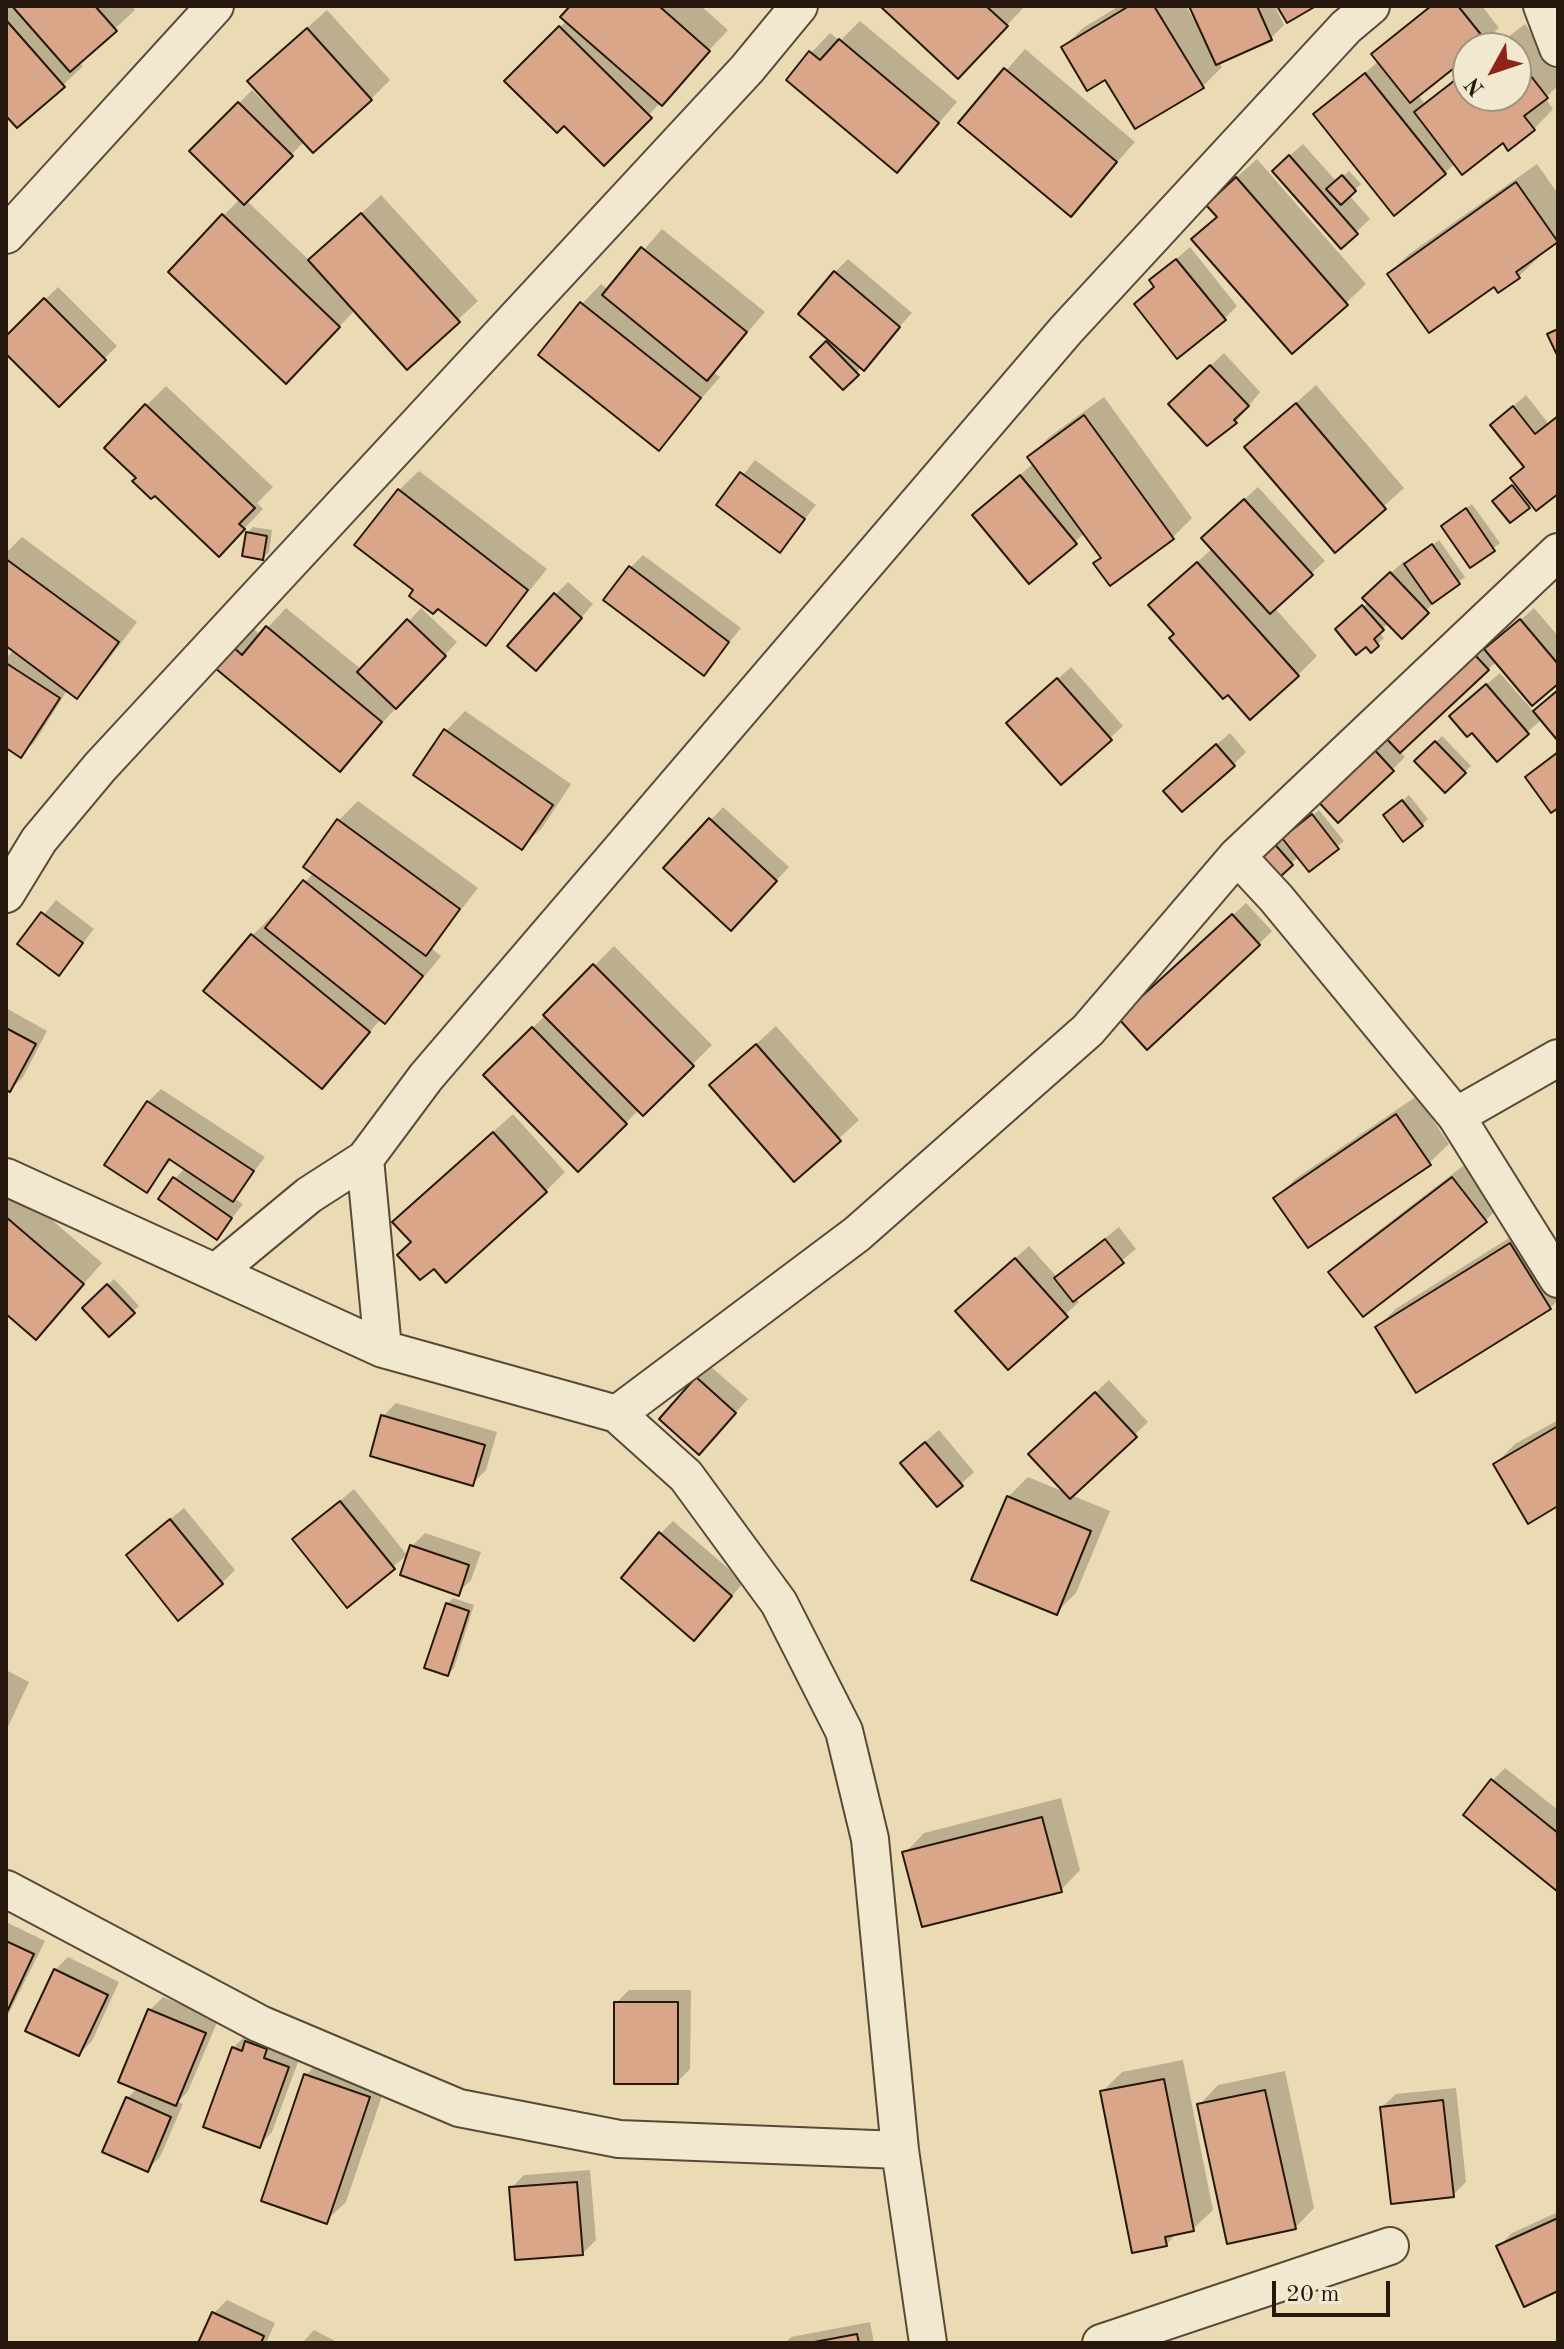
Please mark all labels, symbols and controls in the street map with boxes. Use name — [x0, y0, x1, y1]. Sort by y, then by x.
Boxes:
north arrow — [1452, 32, 1532, 112]
text: N — [1461, 73, 1489, 100]
scale bar — [1276, 2265, 1394, 2315]
text: 20 m — [1286, 2283, 1340, 2307]

